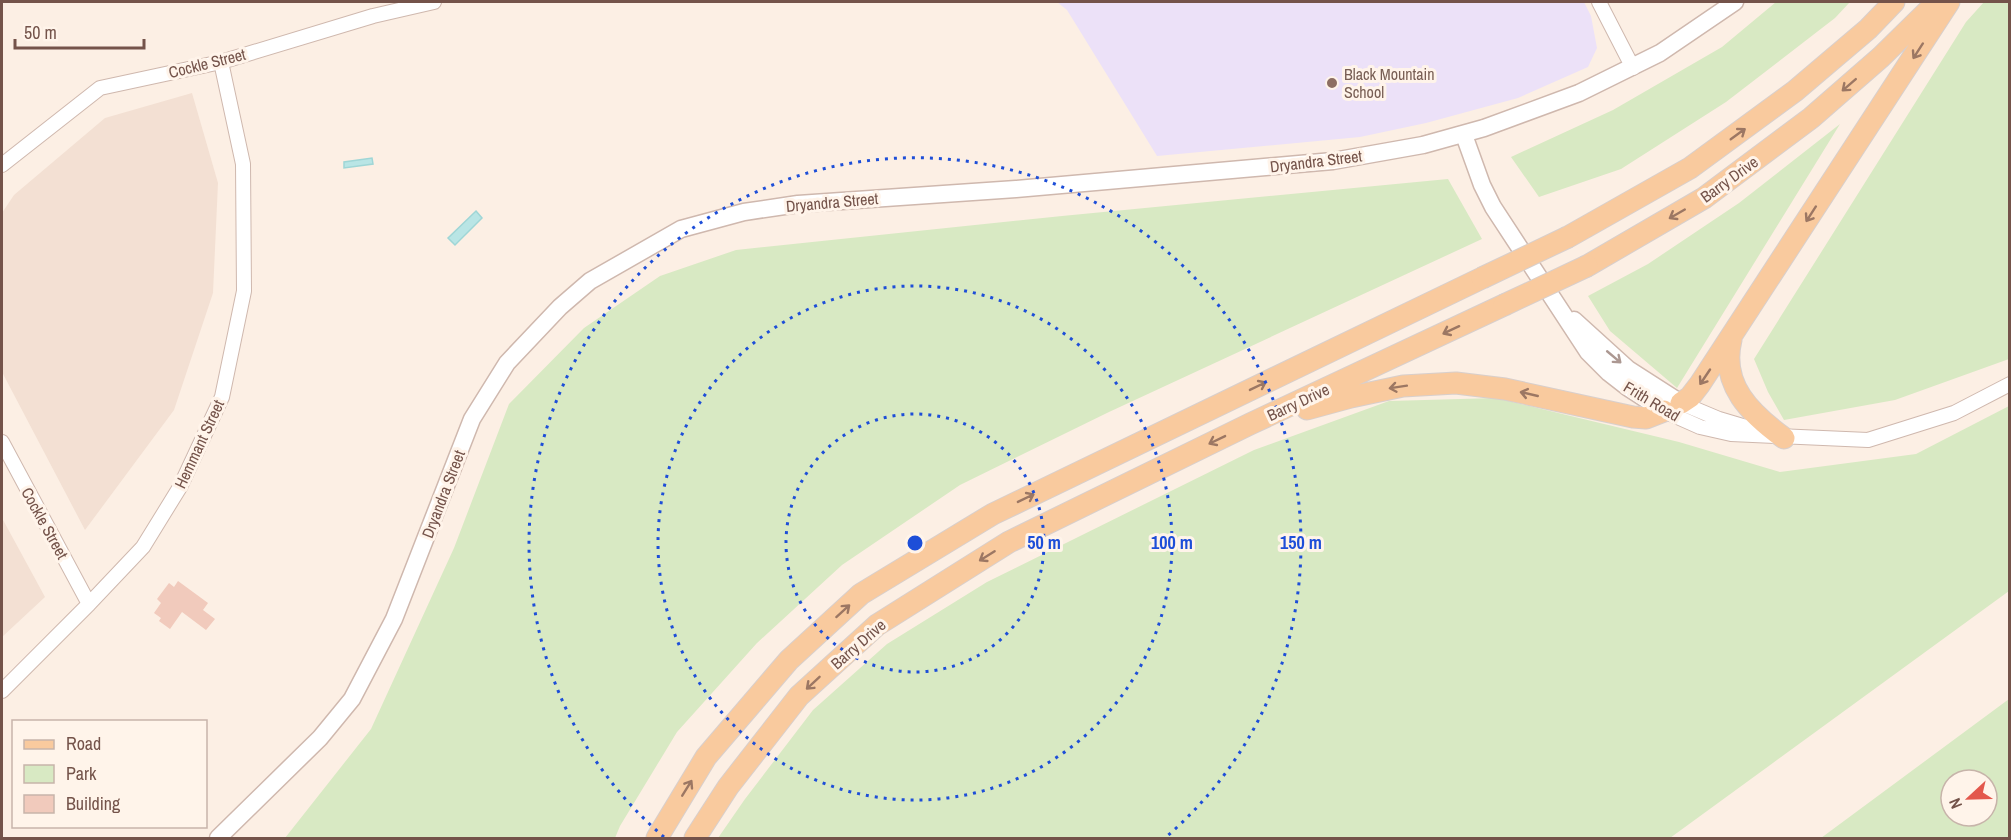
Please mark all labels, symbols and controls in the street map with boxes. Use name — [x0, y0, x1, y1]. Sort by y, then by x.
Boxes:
scale bar — [15, 12, 144, 50]
text: 50 m — [24, 20, 57, 45]
one-way arrow — [1911, 42, 1924, 59]
street label: Cockle Street — [166, 43, 248, 83]
place label: Black Mountain School — [1344, 63, 1434, 103]
marker: Black Mountain School — [1325, 76, 1339, 90]
one-way arrow — [1842, 78, 1857, 92]
one-way arrow — [1729, 127, 1745, 140]
street label: Dryandra Street — [1269, 144, 1364, 178]
street label: Barry Drive — [1696, 151, 1762, 207]
street label: Dryandra Street — [785, 187, 879, 217]
one-way arrow — [1805, 205, 1817, 222]
one-way arrow — [1668, 209, 1685, 221]
one-way arrow — [1442, 325, 1460, 336]
one-way arrow — [1606, 350, 1621, 364]
one-way arrow — [1699, 369, 1711, 385]
street label: Frith Road — [1620, 376, 1684, 426]
street label: Barry Drive — [1263, 378, 1333, 426]
one-way arrow — [1249, 379, 1267, 391]
one-way arrow — [1389, 382, 1408, 393]
one-way arrow — [1519, 388, 1538, 400]
street label: Hemmant Street — [169, 396, 229, 492]
one-way arrow — [1209, 435, 1227, 447]
street label: Dryandra Street — [416, 447, 470, 541]
street label: Cockle Street — [16, 483, 74, 563]
one-way arrow — [1017, 492, 1035, 504]
text: 50 m — [1027, 530, 1061, 555]
text: 100 m — [1151, 530, 1193, 555]
text: 150 m — [1280, 530, 1322, 555]
centre of rings — [905, 533, 925, 553]
one-way arrow — [979, 550, 996, 562]
one-way arrow — [835, 604, 850, 618]
street label: Barry Drive — [826, 614, 890, 674]
one-way arrow — [806, 676, 821, 690]
legend — [12, 720, 207, 828]
text: Road — [66, 731, 101, 756]
text: Park — [66, 761, 97, 786]
north arrow — [1939, 768, 1999, 828]
one-way arrow — [681, 780, 693, 797]
text: Building — [66, 791, 121, 816]
text: N — [1943, 795, 1967, 812]

